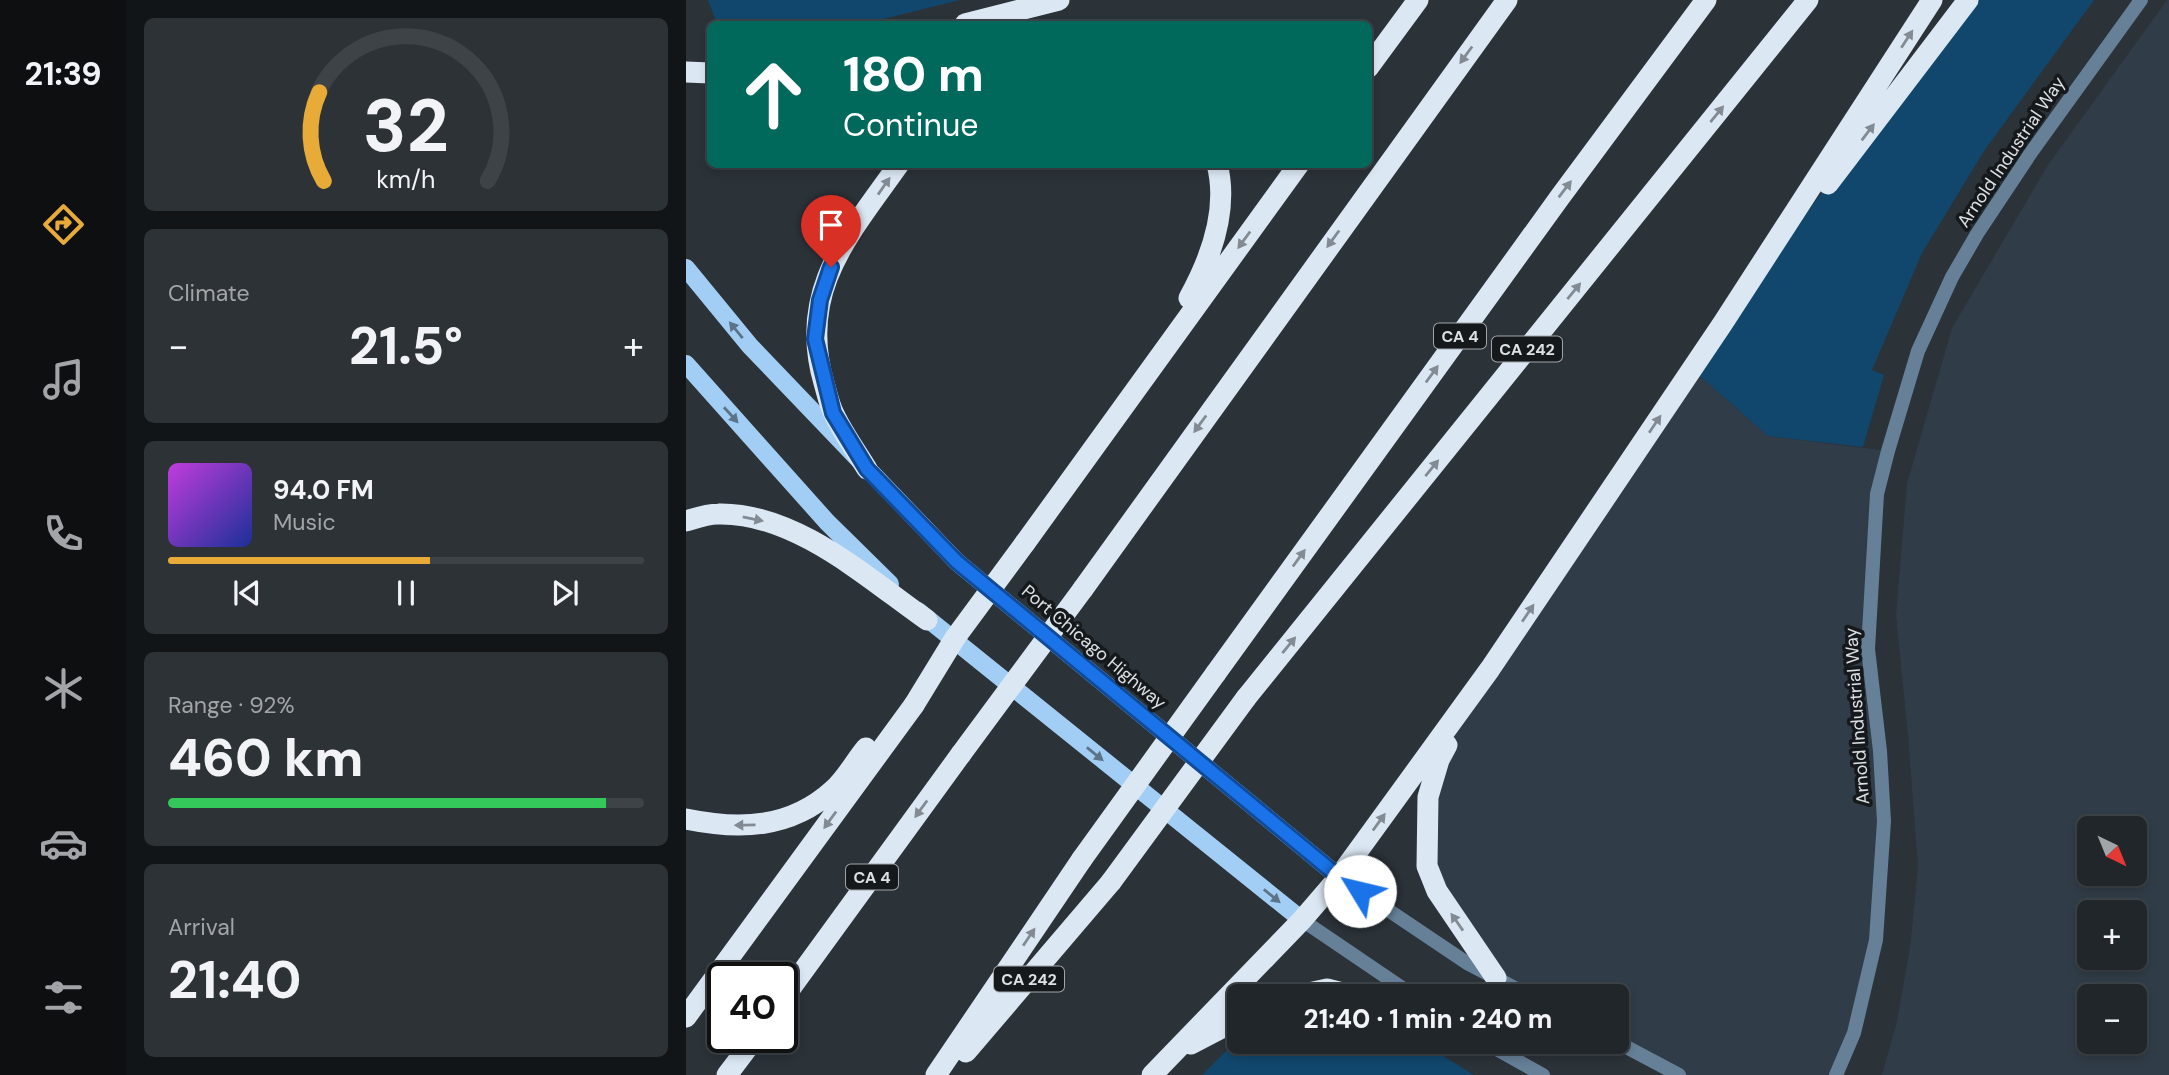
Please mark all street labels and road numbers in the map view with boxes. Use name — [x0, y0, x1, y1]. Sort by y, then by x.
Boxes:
street label: Arnold Industrial Way — [1952, 72, 2070, 232]
road number: CA 4 — [1434, 324, 1486, 348]
road number: CA 242 — [1492, 336, 1562, 362]
street label: Port Chicago Highway — [1017, 579, 1171, 715]
street label: Arnold Industrial Way — [1839, 627, 1875, 805]
road number: CA 4 — [846, 864, 898, 890]
road number: CA 242 — [994, 967, 1064, 992]

